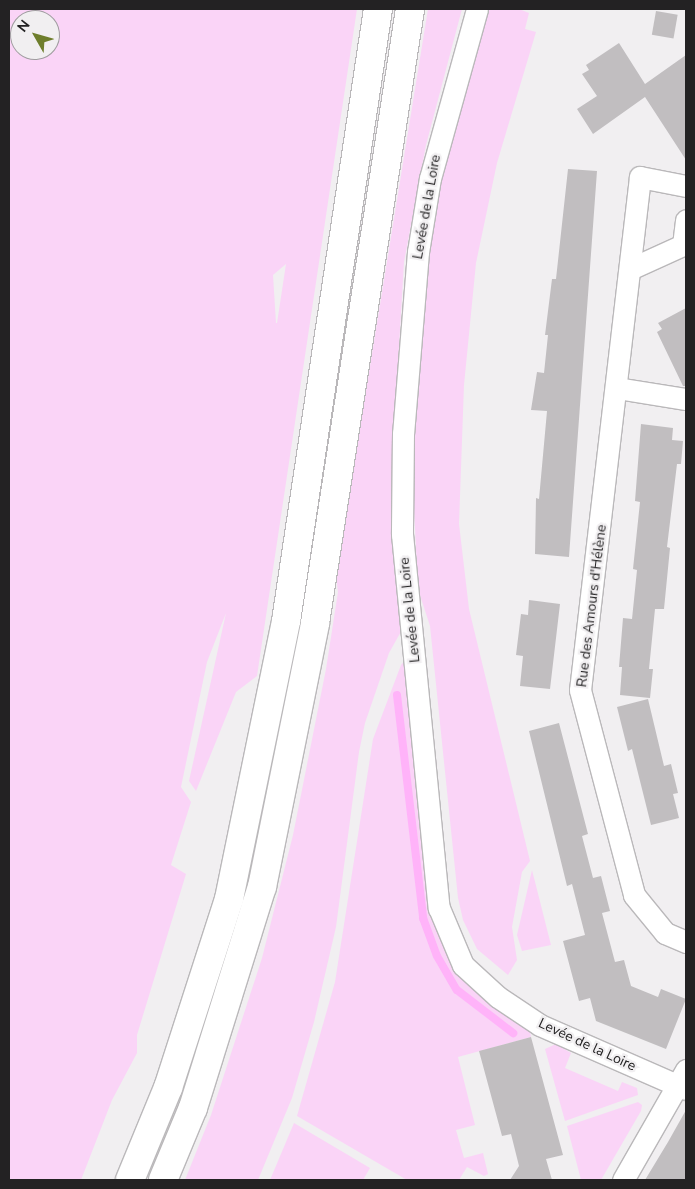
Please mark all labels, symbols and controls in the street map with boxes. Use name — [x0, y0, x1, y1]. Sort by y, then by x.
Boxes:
north arrow — [10, 10, 60, 60]
text: N — [13, 16, 34, 36]
street label: Levée de la Loire — [410, 153, 444, 261]
street label: Rue des Amours d'Hélène — [574, 524, 610, 688]
street label: Levée de la Loire — [396, 557, 424, 663]
street label: Levée de la Loire — [536, 1015, 638, 1075]

